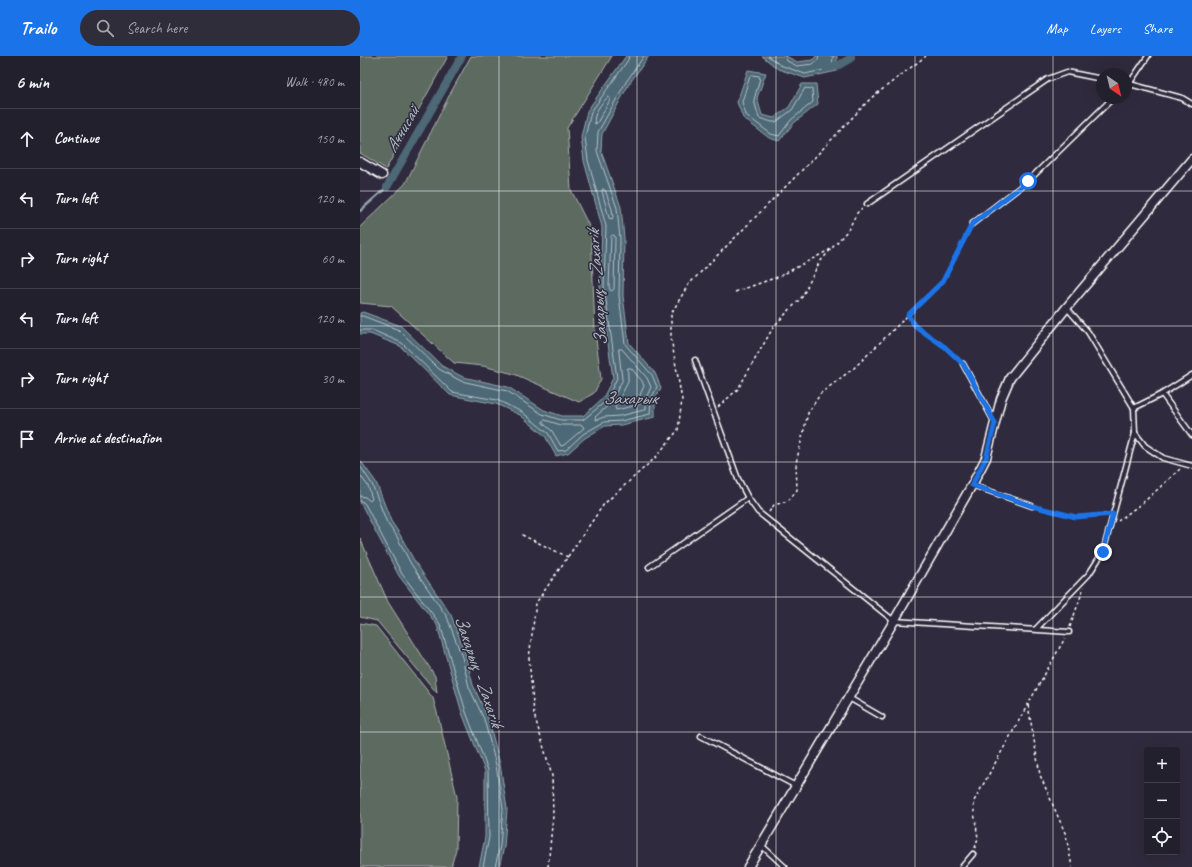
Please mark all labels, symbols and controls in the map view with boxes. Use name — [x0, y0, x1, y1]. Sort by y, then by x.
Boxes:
search box — [80, 10, 360, 46]
text: Trailo — [20, 16, 56, 40]
icon: search — [94, 17, 116, 39]
text: Search here — [126, 19, 188, 38]
text: Map — [1046, 20, 1068, 37]
text: Layers — [1090, 20, 1121, 37]
text: Share — [1143, 20, 1172, 37]
north arrow — [1096, 68, 1132, 104]
text: 6 min — [16, 72, 49, 93]
text: Walk · 480 m — [285, 74, 344, 90]
water label: Аччисай — [380, 99, 426, 156]
icon: ahead — [16, 128, 38, 150]
text: Continue — [54, 129, 99, 148]
text: 150 m — [316, 131, 344, 147]
route start — [1019, 172, 1037, 190]
icon: left — [16, 188, 38, 210]
text: Turn left — [54, 189, 97, 208]
text: 120 m — [316, 191, 344, 207]
water label: Закарық - Zaxarik — [582, 226, 612, 347]
icon: right — [16, 248, 38, 270]
text: Turn right — [54, 249, 107, 268]
text: 60 m — [322, 251, 344, 267]
icon: left — [16, 308, 38, 330]
text: Turn left — [54, 309, 97, 328]
text: 120 m — [316, 311, 344, 327]
icon: right — [16, 368, 38, 390]
text: Turn right — [54, 369, 107, 388]
text: 30 m — [322, 371, 344, 387]
water label: Захарык — [603, 387, 660, 409]
icon: arrive — [16, 428, 38, 450]
text: Arrive at destination — [54, 429, 161, 448]
route end — [1094, 543, 1112, 561]
water label: Закарық - Zaxarik — [450, 612, 509, 733]
map controls — [1144, 747, 1180, 855]
button: + — [1144, 747, 1180, 783]
button: − — [1144, 783, 1180, 819]
button: locate — [1144, 819, 1180, 855]

